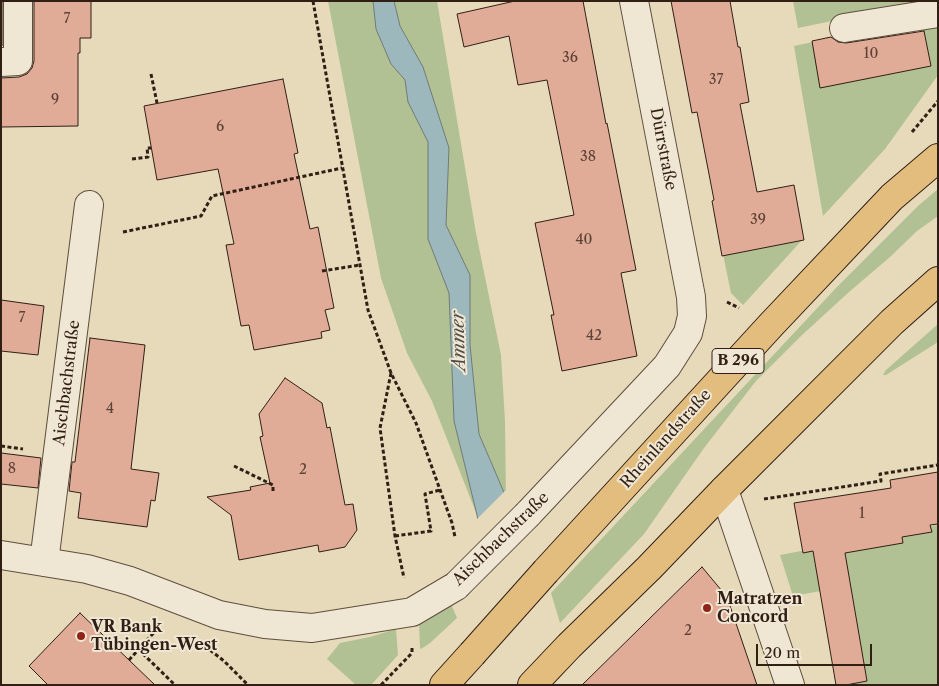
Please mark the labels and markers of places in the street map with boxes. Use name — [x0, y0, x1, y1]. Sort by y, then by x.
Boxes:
place label: Matratzen Concord — [717, 589, 803, 627]
marker: Matratzen Concord — [701, 602, 713, 614]
place label: VR Bank Tübingen-West — [91, 617, 217, 655]
marker: VR Bank Tübingen-West — [75, 630, 87, 642]

